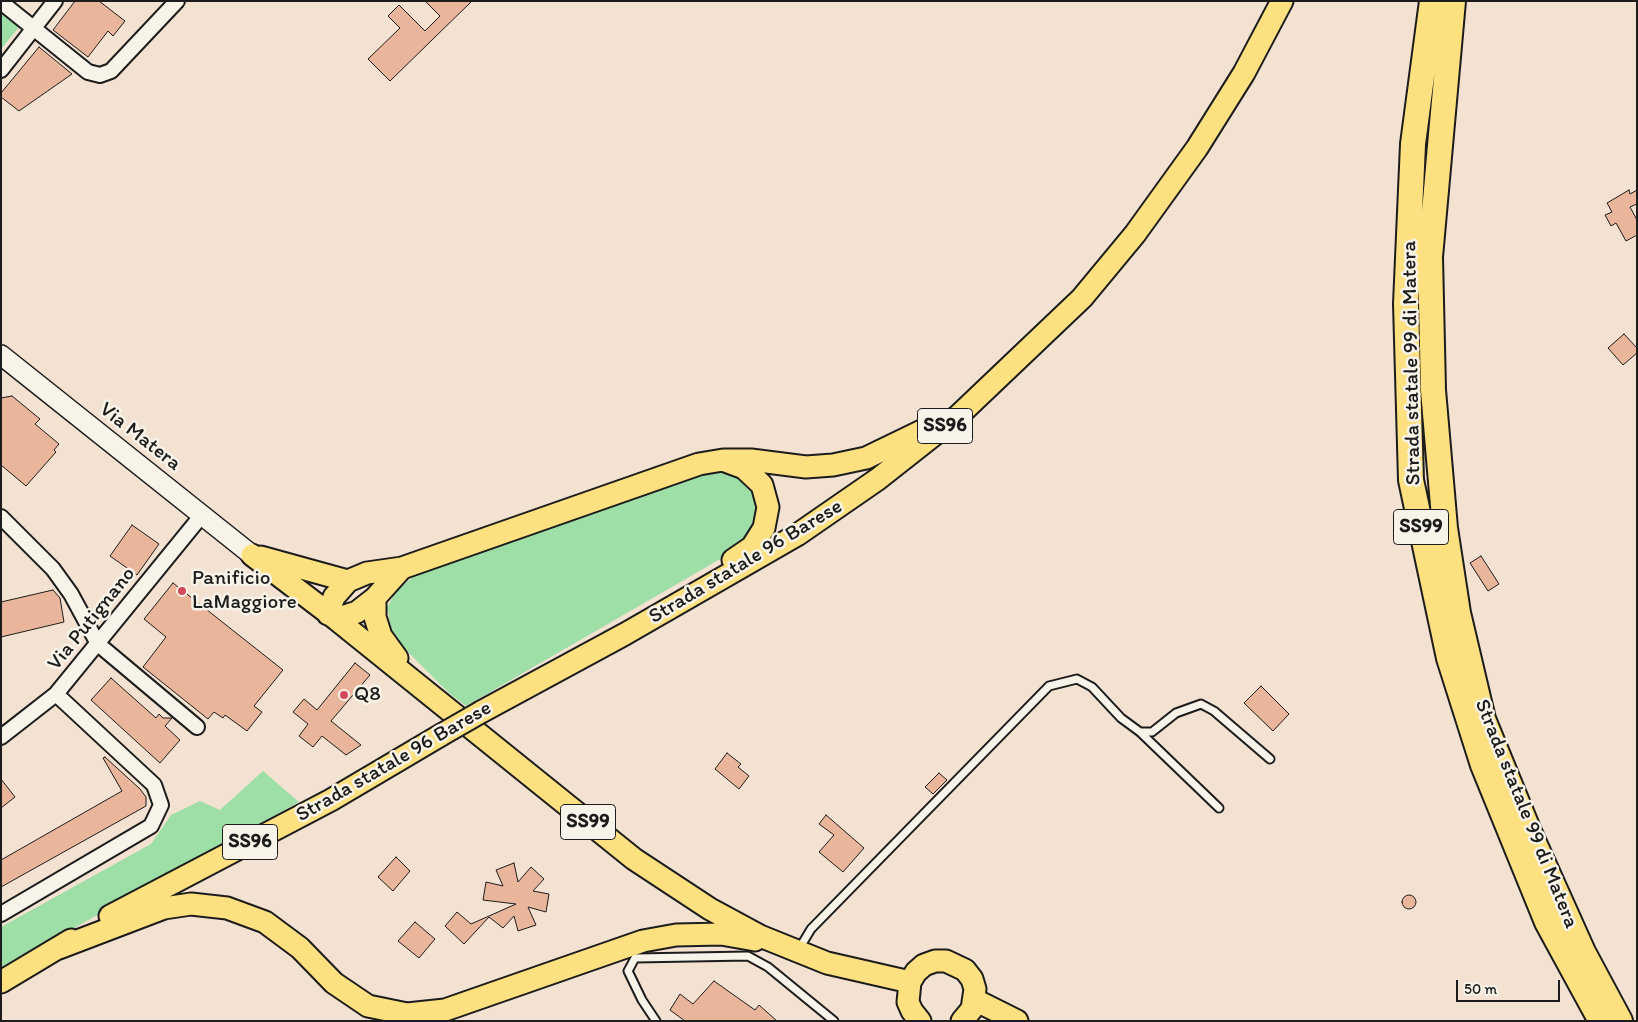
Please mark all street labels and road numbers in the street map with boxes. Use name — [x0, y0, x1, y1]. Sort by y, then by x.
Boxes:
street label: Strada statale 99 di Matera — [1397, 240, 1427, 486]
street label: Via Matera — [94, 397, 186, 477]
road number: SS96 — [918, 408, 972, 444]
street label: Strada statale 96 Barese — [645, 494, 847, 630]
road number: SS99 — [1394, 510, 1448, 544]
street label: Via Putignano — [43, 562, 141, 676]
street label: Strada statale 96 Barese — [292, 696, 496, 828]
street label: Strada statale 99 di Matera — [1469, 696, 1583, 932]
road number: SS99 — [560, 804, 616, 840]
road number: SS96 — [222, 824, 278, 860]

